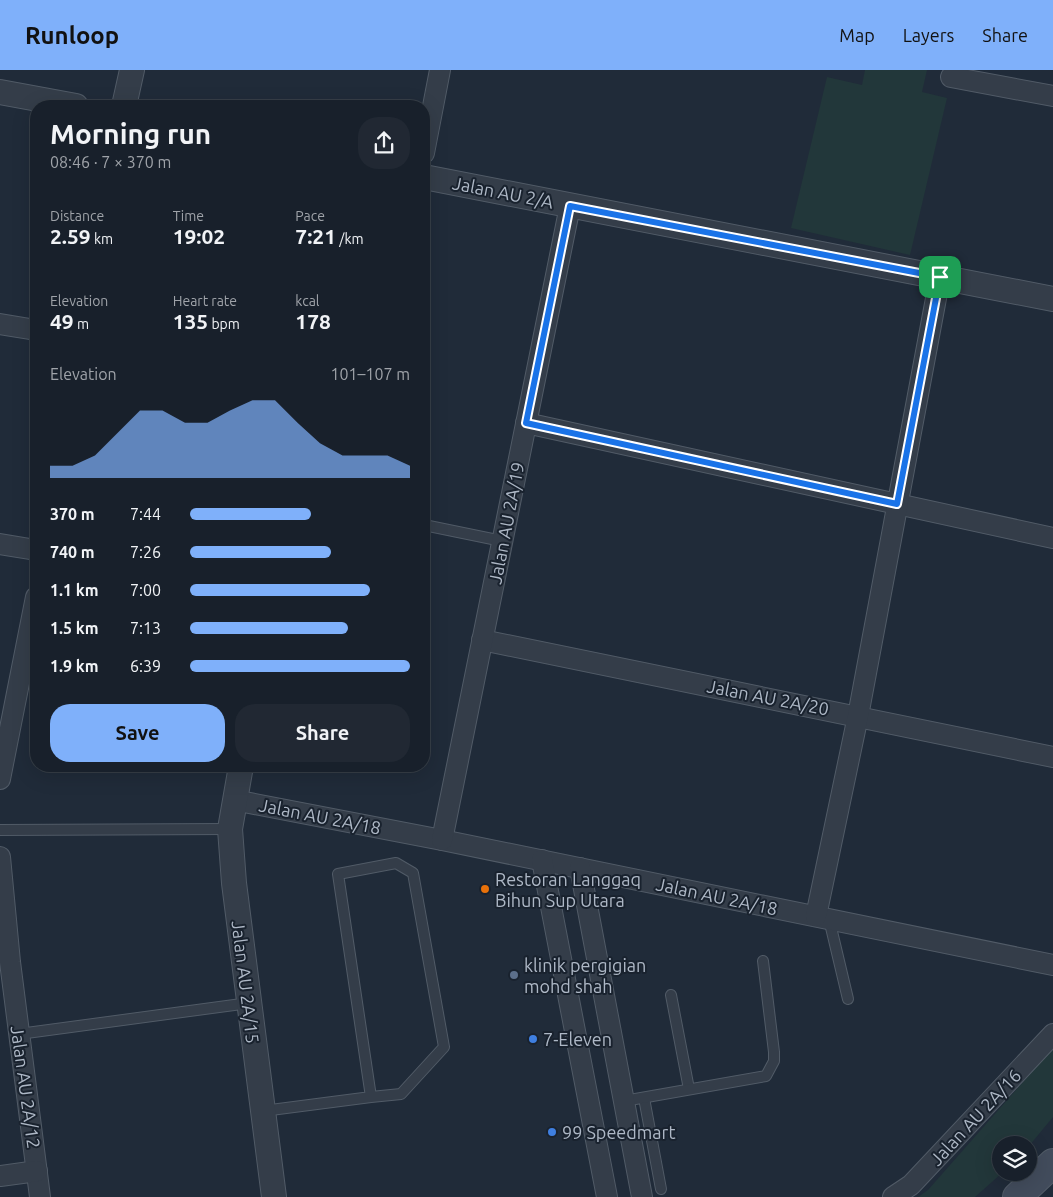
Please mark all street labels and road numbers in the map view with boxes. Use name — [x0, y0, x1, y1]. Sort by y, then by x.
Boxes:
street label: Jalan AU 2/A — [451, 172, 555, 212]
street label: Jalan AU 2A/19 — [484, 460, 528, 586]
street label: Jalan AU 2A/20 — [705, 675, 831, 719]
street label: Jalan AU 2A/18 — [257, 794, 383, 838]
street label: Jalan AU 2A/18 — [654, 873, 780, 919]
street label: Jalan AU 2A/15 — [229, 919, 263, 1045]
street label: Jalan AU 2A/12 — [7, 1024, 45, 1150]
street label: Jalan AU 2A/16 — [926, 1065, 1024, 1169]

